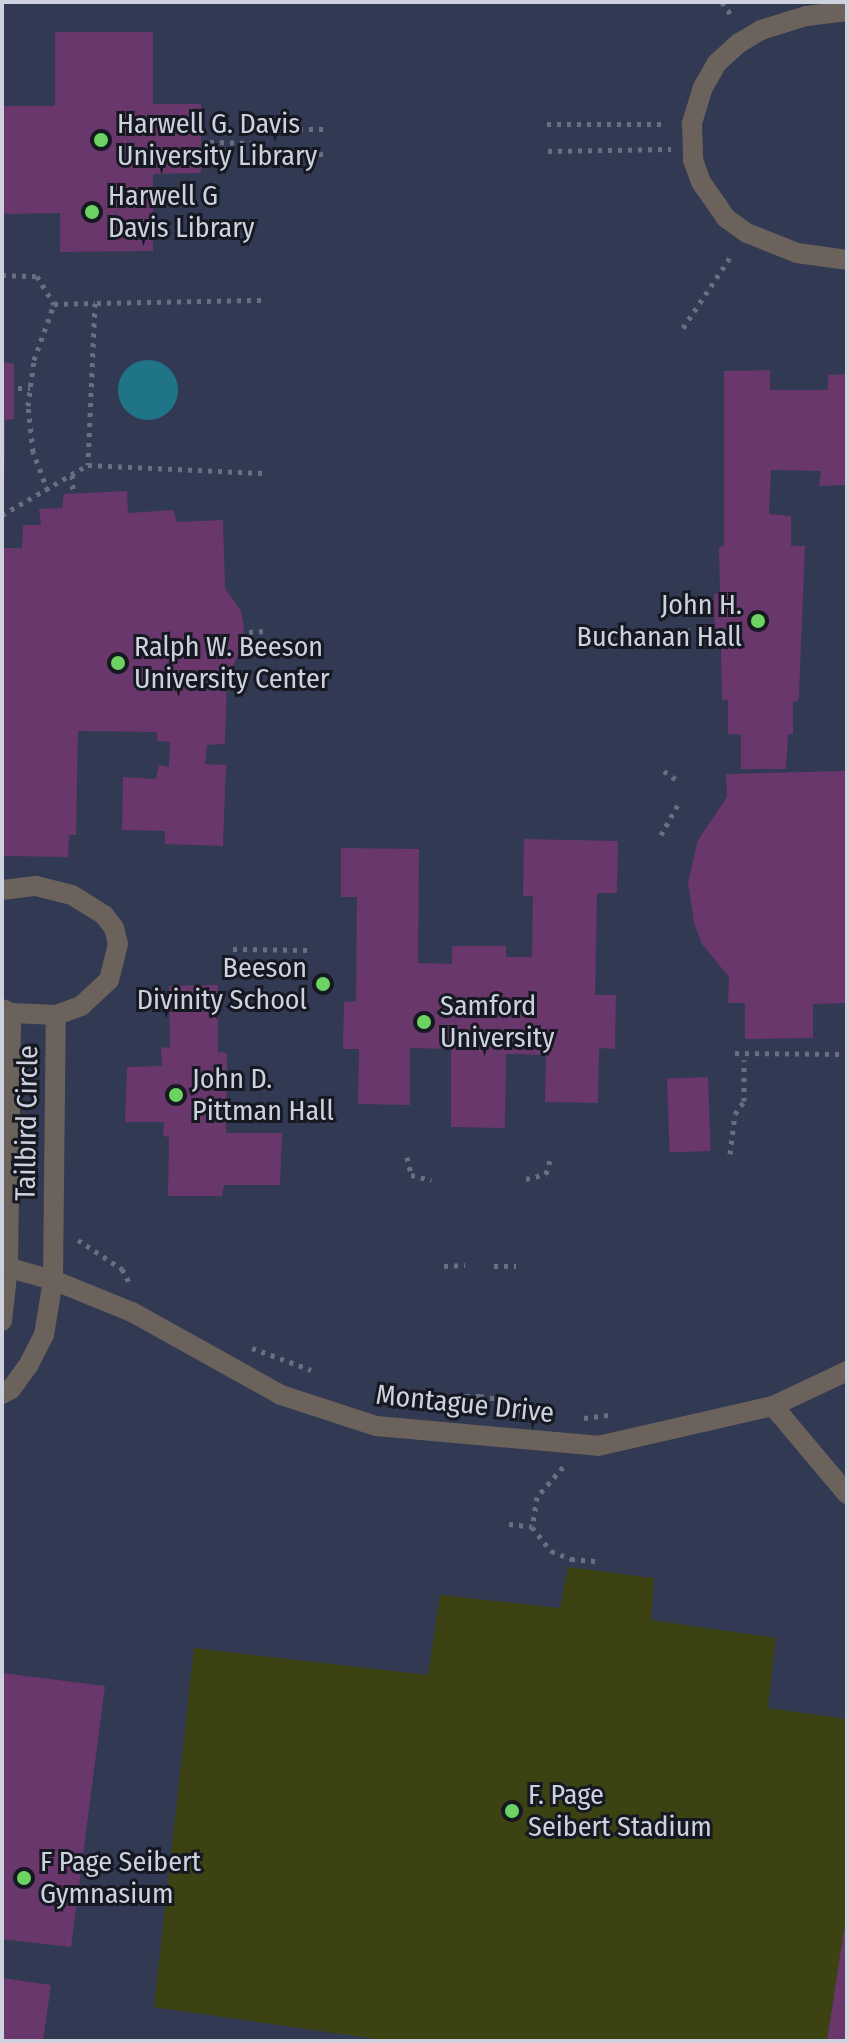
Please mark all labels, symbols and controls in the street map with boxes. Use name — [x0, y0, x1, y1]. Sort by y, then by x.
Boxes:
place label: Harwell G. Davis University Library — [117, 107, 317, 173]
marker: Harwell G. Davis University Library — [92, 131, 110, 149]
place label: Harwell G Davis Library — [108, 179, 255, 245]
marker: Harwell G Davis Library — [83, 203, 101, 221]
place label: John H. Buchanan Hall — [577, 588, 742, 654]
marker: John H. Buchanan Hall — [749, 612, 767, 630]
place label: Ralph W. Beeson University Center — [134, 630, 330, 696]
marker: Ralph W. Beeson University Center — [109, 654, 127, 672]
place label: Beeson Divinity School — [137, 951, 307, 1017]
marker: Beeson Divinity School — [314, 975, 332, 993]
place label: Samford University — [440, 989, 554, 1055]
marker: Samford University — [415, 1013, 433, 1031]
street label: Tailbird Circle — [9, 1045, 45, 1201]
place label: John D. Pittman Hall — [192, 1062, 334, 1128]
marker: John D. Pittman Hall — [167, 1086, 185, 1104]
street label: Montague Drive — [374, 1378, 556, 1430]
place label: F. Page Seibert Stadium — [528, 1778, 712, 1844]
marker: F. Page Seibert Stadium — [503, 1802, 521, 1820]
place label: F Page Seibert Gymnasium — [40, 1845, 201, 1911]
marker: F Page Seibert Gymnasium — [15, 1869, 33, 1887]

